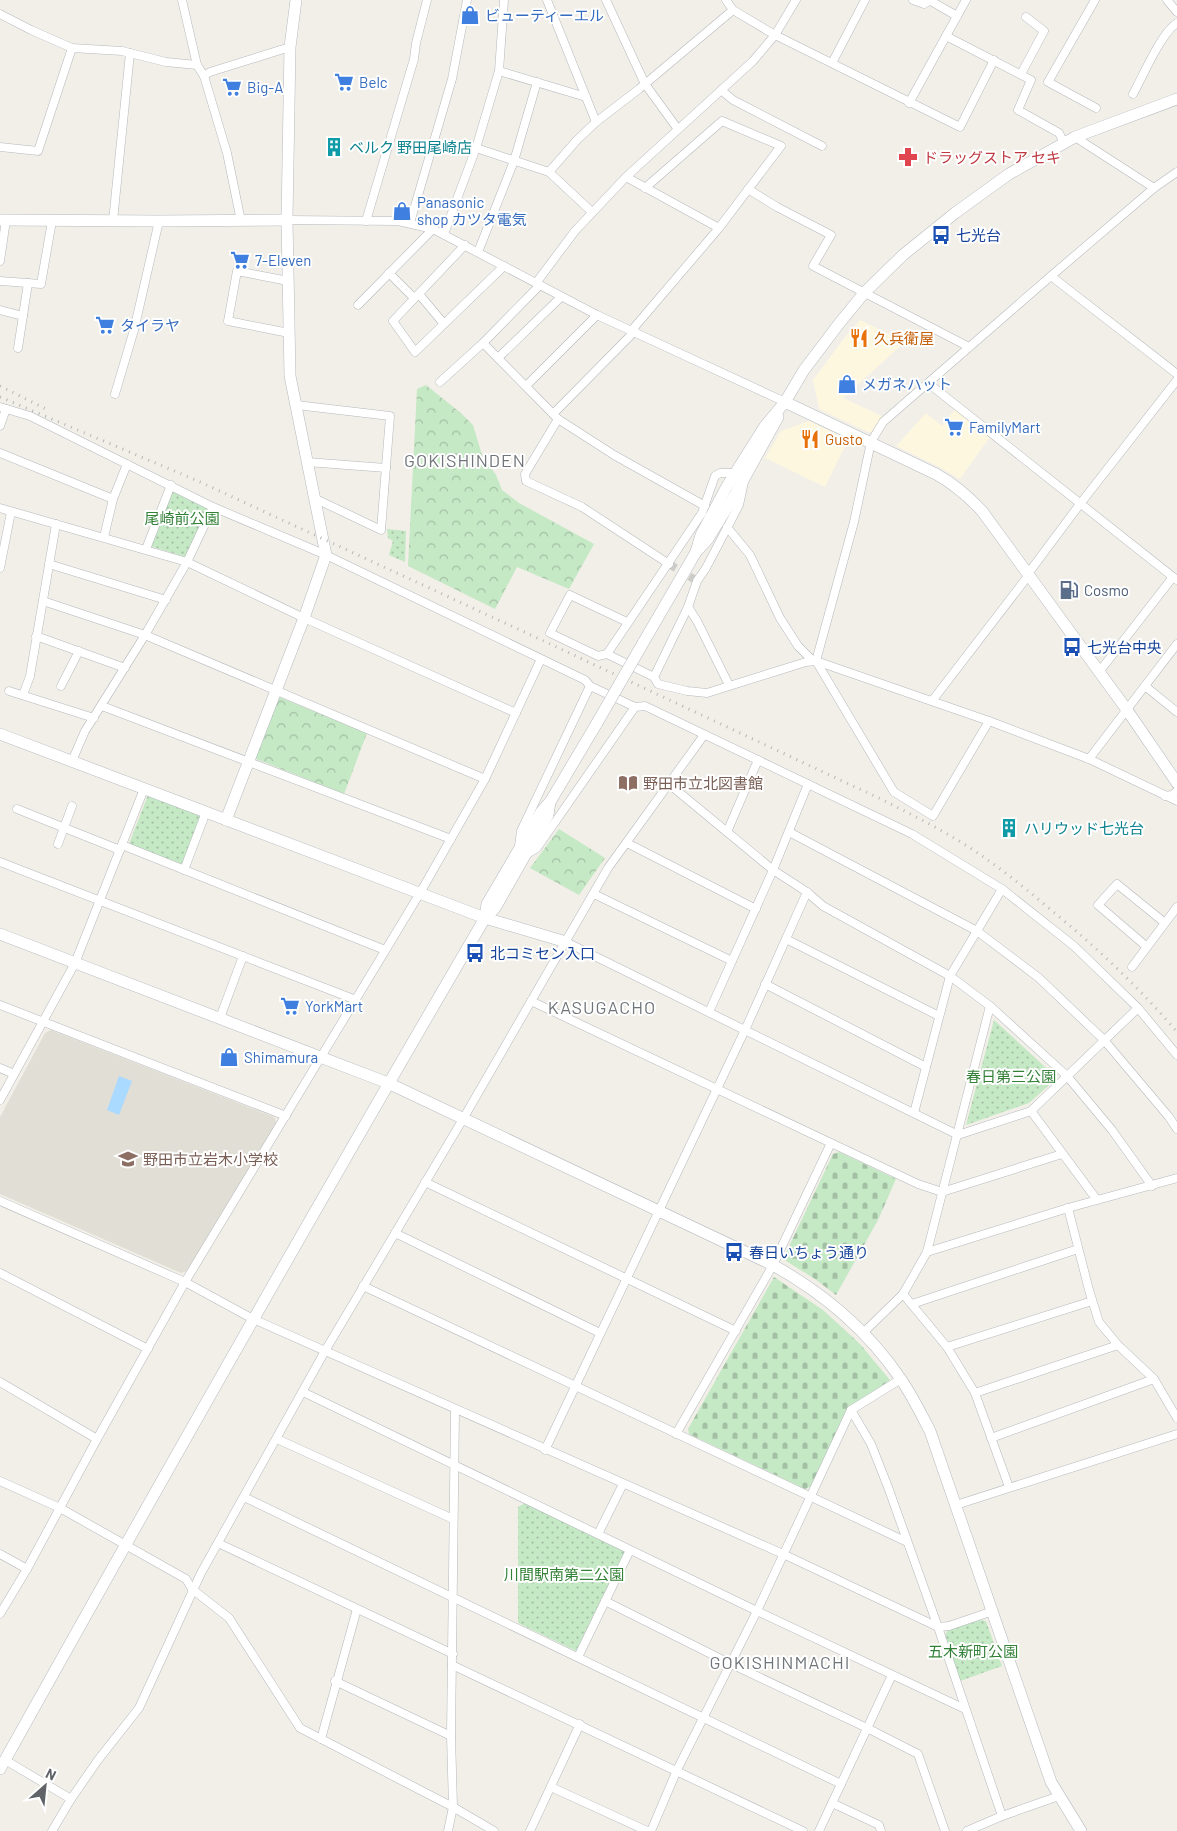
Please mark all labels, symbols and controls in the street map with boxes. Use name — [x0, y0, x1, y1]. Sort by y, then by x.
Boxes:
shop icon: ビューティーエル — [459, 4, 481, 26]
place label: ビューティーエル — [485, 6, 604, 24]
supermarket icon: Belc — [333, 71, 355, 93]
place label: Belc — [359, 73, 388, 91]
supermarket icon: Big-A — [221, 76, 243, 98]
place label: Big-A — [247, 78, 283, 96]
building icon: ベルク 野田尾崎店 — [323, 136, 345, 158]
place label: ベルク 野田尾崎店 — [349, 138, 472, 156]
pharmacy icon: ドラッグストア セキ — [897, 146, 919, 168]
place label: ドラッグストア セキ — [923, 148, 1061, 166]
place label: Panasonic shop カツタ電気 — [417, 193, 527, 228]
shop icon: Panasonic shop カツタ電気 — [391, 200, 413, 222]
bus stop icon: 七光台 — [930, 224, 952, 246]
place label: 七光台 — [956, 226, 1001, 244]
supermarket icon: 7-Eleven — [229, 249, 251, 271]
place label: 7-Eleven — [255, 251, 311, 269]
supermarket icon: タイラヤ — [94, 314, 116, 336]
place label: タイラヤ — [120, 316, 180, 334]
restaurant icon: 久兵衛屋 — [848, 327, 870, 349]
place label: 久兵衛屋 — [874, 329, 934, 347]
shop icon: メガネハット — [836, 373, 858, 395]
place label: メガネハット — [862, 375, 952, 393]
supermarket icon: FamilyMart — [943, 416, 965, 438]
place label: FamilyMart — [969, 418, 1041, 436]
restaurant icon: Gusto — [799, 428, 821, 450]
place label: Gusto — [825, 430, 863, 448]
district label: GOKISHINDEN — [404, 449, 526, 471]
park label: 尾崎前公園 — [144, 509, 220, 527]
fuel station icon: Cosmo — [1058, 579, 1080, 601]
place label: Cosmo — [1084, 581, 1129, 599]
bus stop icon: 七光台中央 — [1061, 636, 1083, 658]
place label: 七光台中央 — [1087, 638, 1162, 656]
library icon: 野田市立北図書館 — [617, 772, 639, 794]
place label: 野田市立北図書館 — [643, 774, 763, 792]
building icon: ハリウッド七光台 — [998, 817, 1020, 839]
place label: ハリウッド七光台 — [1024, 819, 1144, 837]
bus stop icon: 北コミセン入口 — [464, 942, 486, 964]
place label: 北コミセン入口 — [490, 944, 595, 962]
supermarket icon: YorkMart — [279, 995, 301, 1017]
district label: KASUGACHO — [548, 996, 656, 1018]
place label: YorkMart — [305, 997, 363, 1015]
shop icon: Shimamura — [218, 1046, 240, 1068]
place label: Shimamura — [244, 1048, 318, 1066]
park label: 春日第三公園 — [966, 1067, 1056, 1085]
school or university icon: 野田市立岩木小学校 — [117, 1148, 139, 1170]
place label: 野田市立岩木小学校 — [143, 1150, 278, 1168]
bus stop icon: 春日いちょう通り — [723, 1241, 745, 1263]
place label: 春日いちょう通り — [749, 1243, 869, 1261]
park label: 川間駅南第二公園 — [504, 1565, 624, 1583]
park label: 五木新町公園 — [928, 1642, 1018, 1660]
district label: GOKISHINMACHI — [710, 1651, 850, 1673]
north arrow — [20, 1761, 70, 1811]
text: N — [43, 1764, 59, 1784]

